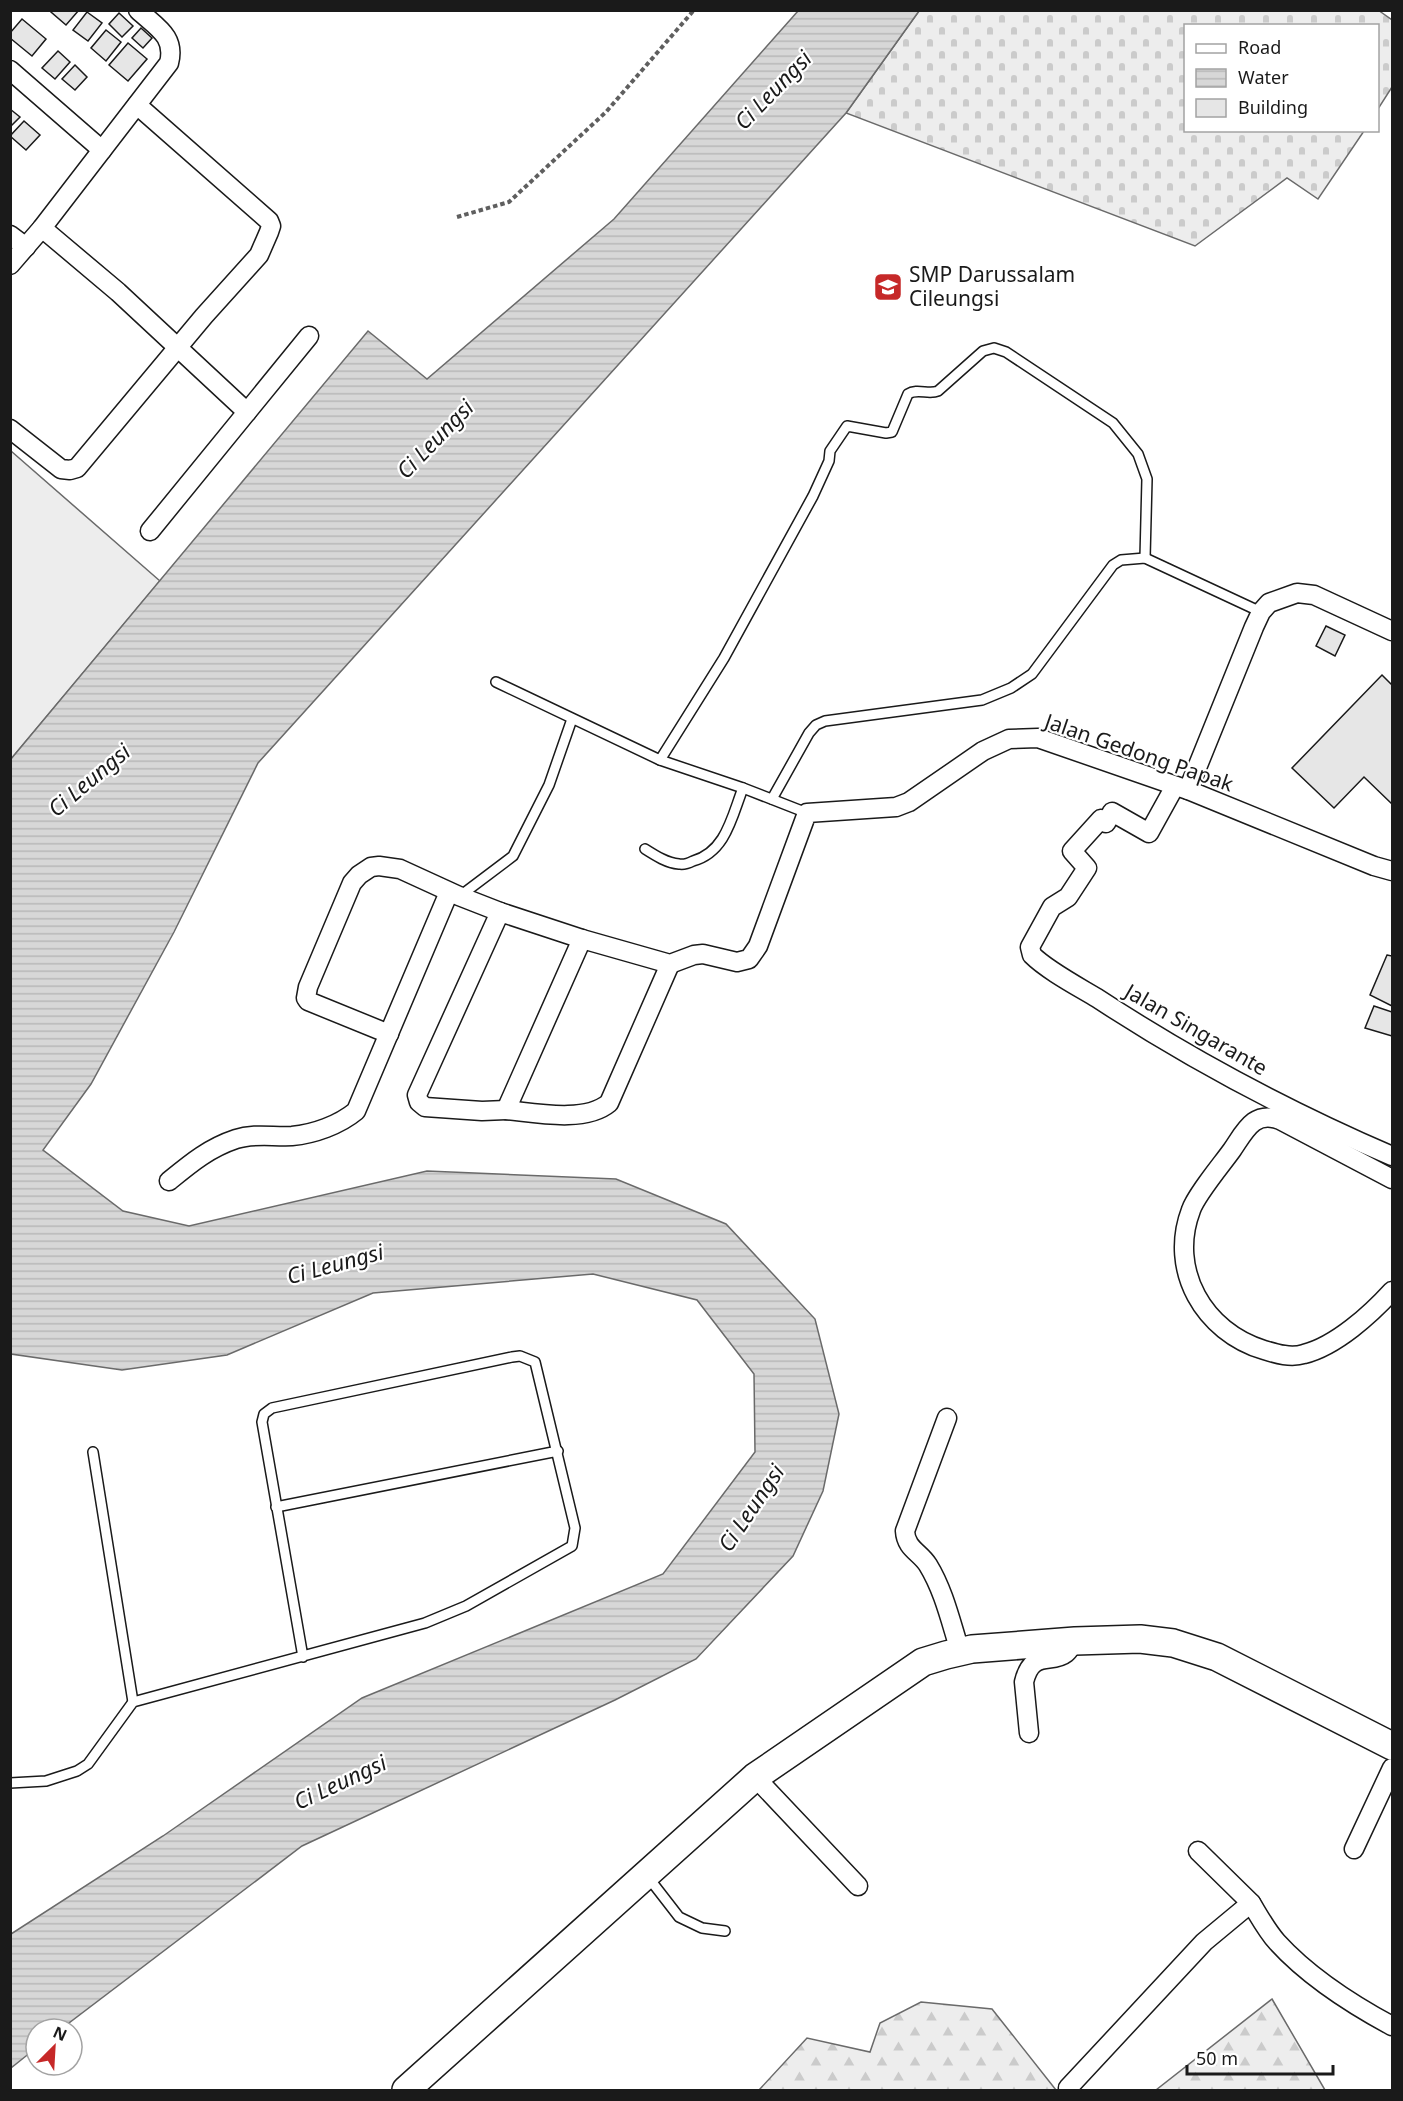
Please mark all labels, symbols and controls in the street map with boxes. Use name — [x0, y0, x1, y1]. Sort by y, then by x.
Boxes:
legend — [1184, 24, 1379, 132]
text: Road — [1238, 35, 1281, 59]
water label: Ci Leungsi — [727, 43, 818, 135]
text: Water — [1238, 65, 1289, 89]
text: Building — [1238, 95, 1308, 119]
place label: SMP Darussalam Cileungsi — [909, 260, 1075, 312]
school or university icon: SMP Darussalam Cileungsi — [872, 271, 904, 303]
water label: Ci Leungsi — [389, 392, 480, 484]
street label: Jalan Gedong Papak — [1039, 706, 1238, 798]
water label: Ci Leungsi — [41, 736, 136, 823]
street label: Jalan Singarante — [1118, 976, 1273, 1081]
water label: Ci Leungsi — [283, 1236, 387, 1290]
water label: Ci Leungsi — [710, 1458, 791, 1557]
water label: Ci Leungsi — [288, 1746, 391, 1816]
north arrow — [24, 2017, 84, 2077]
text: N — [50, 2021, 71, 2046]
scale bar — [1187, 2038, 1332, 2076]
text: 50 m — [1196, 2046, 1238, 2070]

